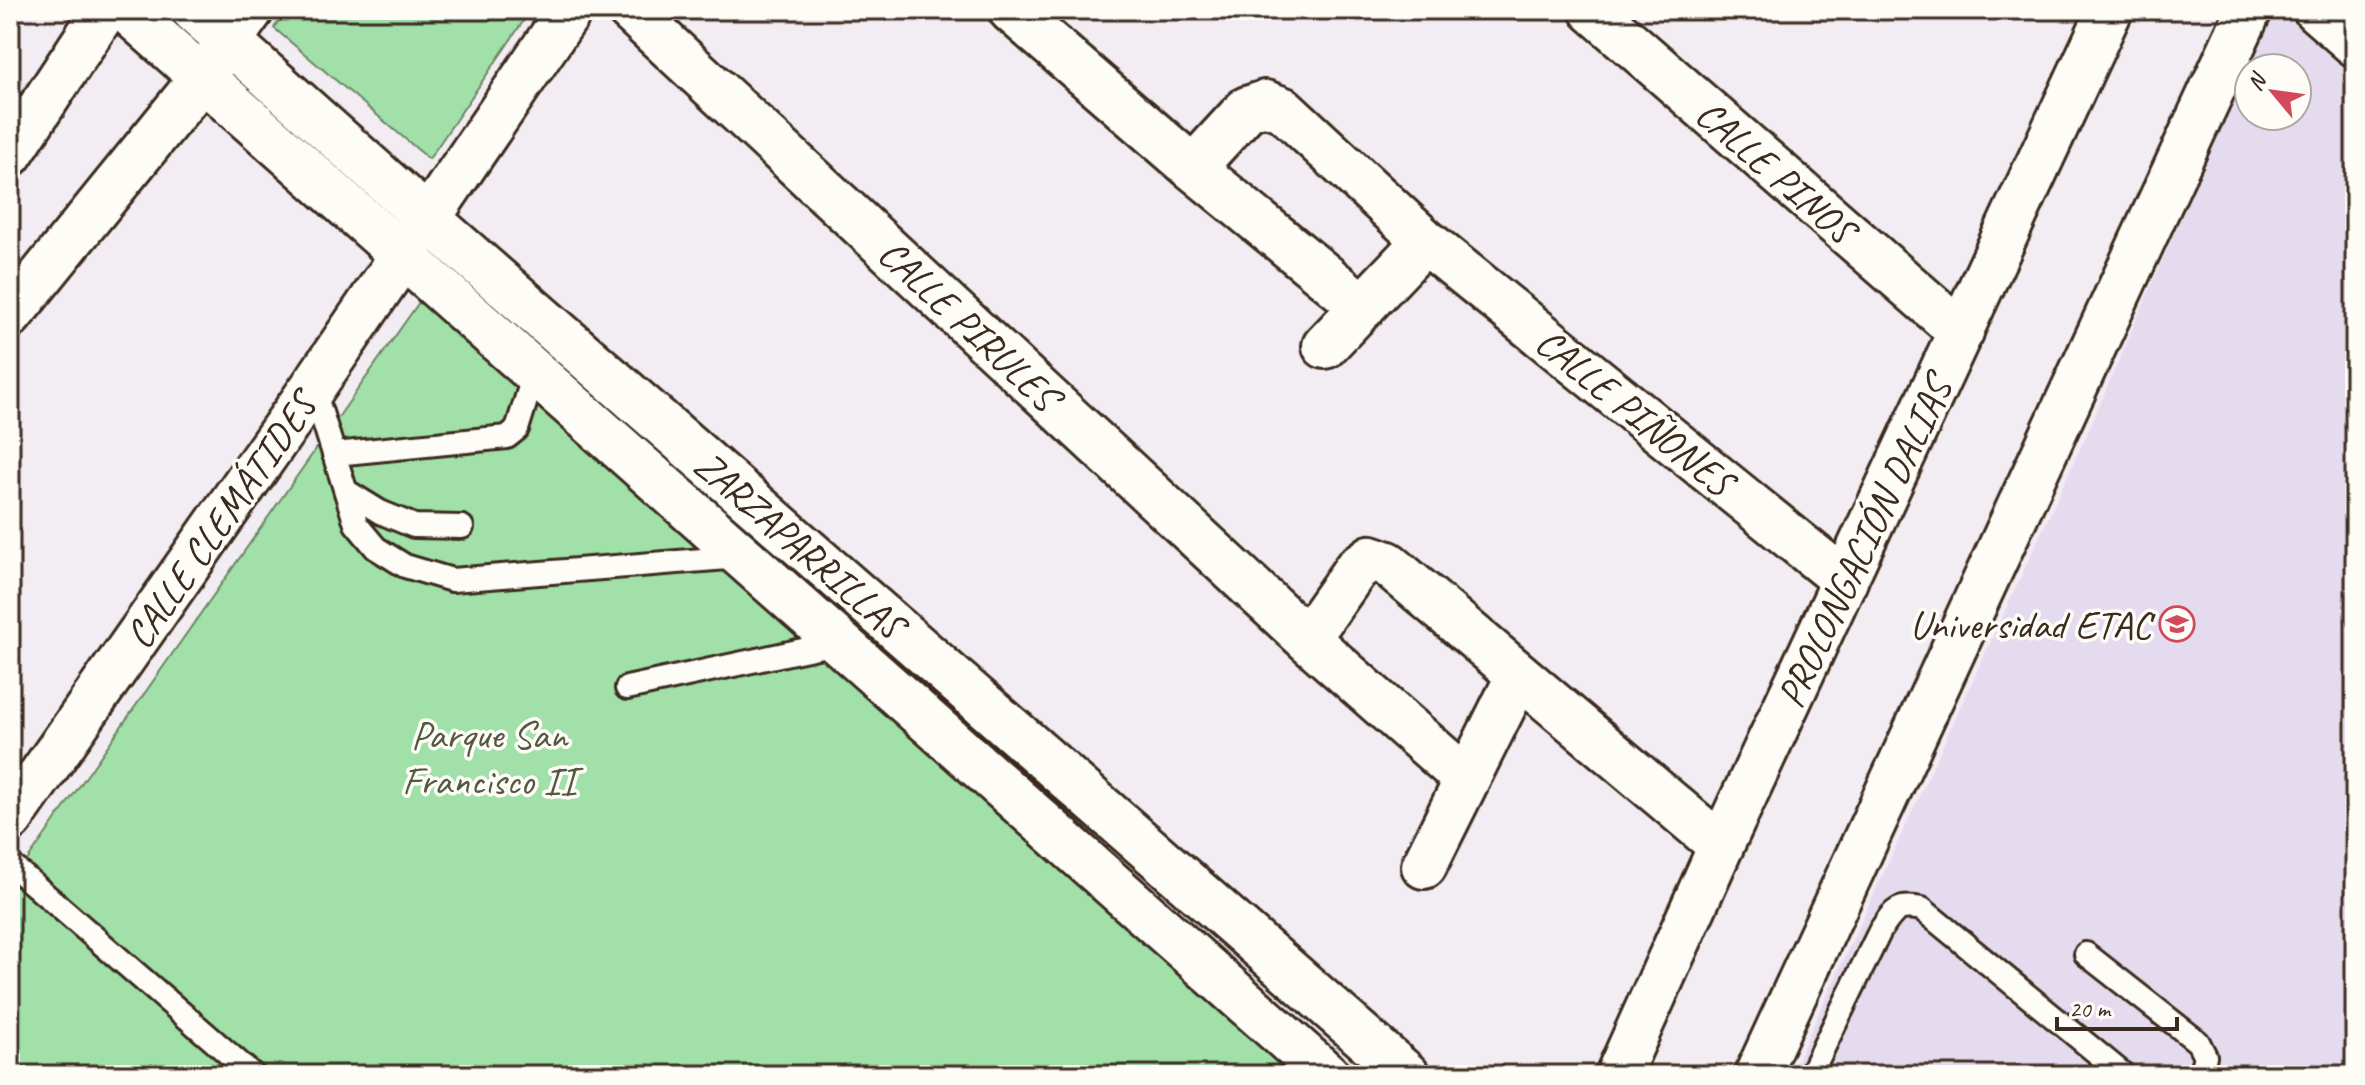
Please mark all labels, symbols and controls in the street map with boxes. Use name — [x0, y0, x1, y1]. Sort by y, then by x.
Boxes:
north arrow — [2233, 52, 2313, 132]
text: N — [2241, 67, 2274, 96]
street label: CALLE PINOS — [1685, 89, 1870, 258]
street label: CALLE PIRULES — [868, 229, 1074, 426]
street label: CALLE PIÑONES — [1525, 317, 1747, 510]
street label: PROLONGACIÓN DALIAS — [1766, 363, 1965, 715]
street label: CALLE CLEMÁTIDES — [114, 379, 331, 658]
street label: ZARZAPARRILLAS — [684, 440, 919, 653]
place label: Universidad ETAC — [1910, 600, 2156, 650]
school or university icon: Universidad ETAC — [2158, 605, 2196, 643]
park label: Parque San Francisco II — [402, 710, 584, 806]
scale bar — [2057, 981, 2177, 1031]
text: 20 m — [2069, 994, 2112, 1024]

